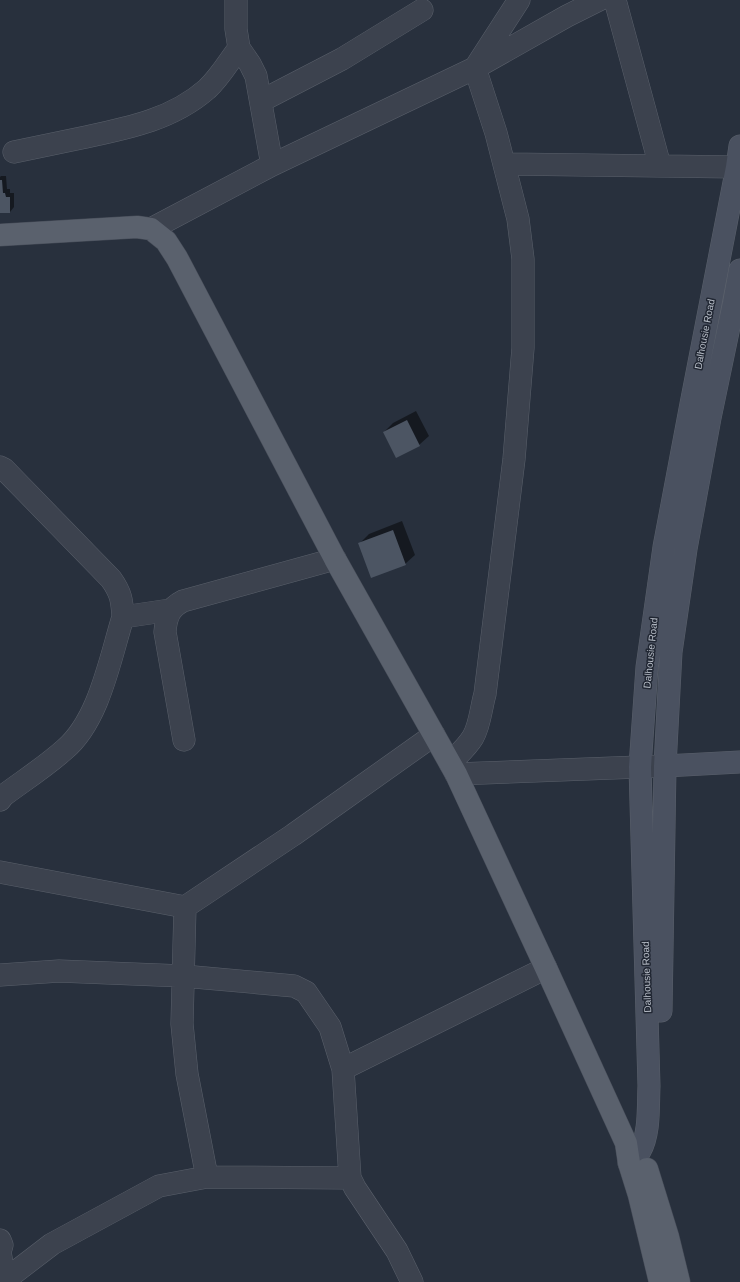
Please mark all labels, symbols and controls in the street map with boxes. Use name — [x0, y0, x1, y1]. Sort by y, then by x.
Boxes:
street label: Dalhousie Road — [692, 298, 717, 370]
street label: Dalhousie Road — [641, 617, 660, 689]
street label: Dalhousie Road — [640, 941, 653, 1013]

